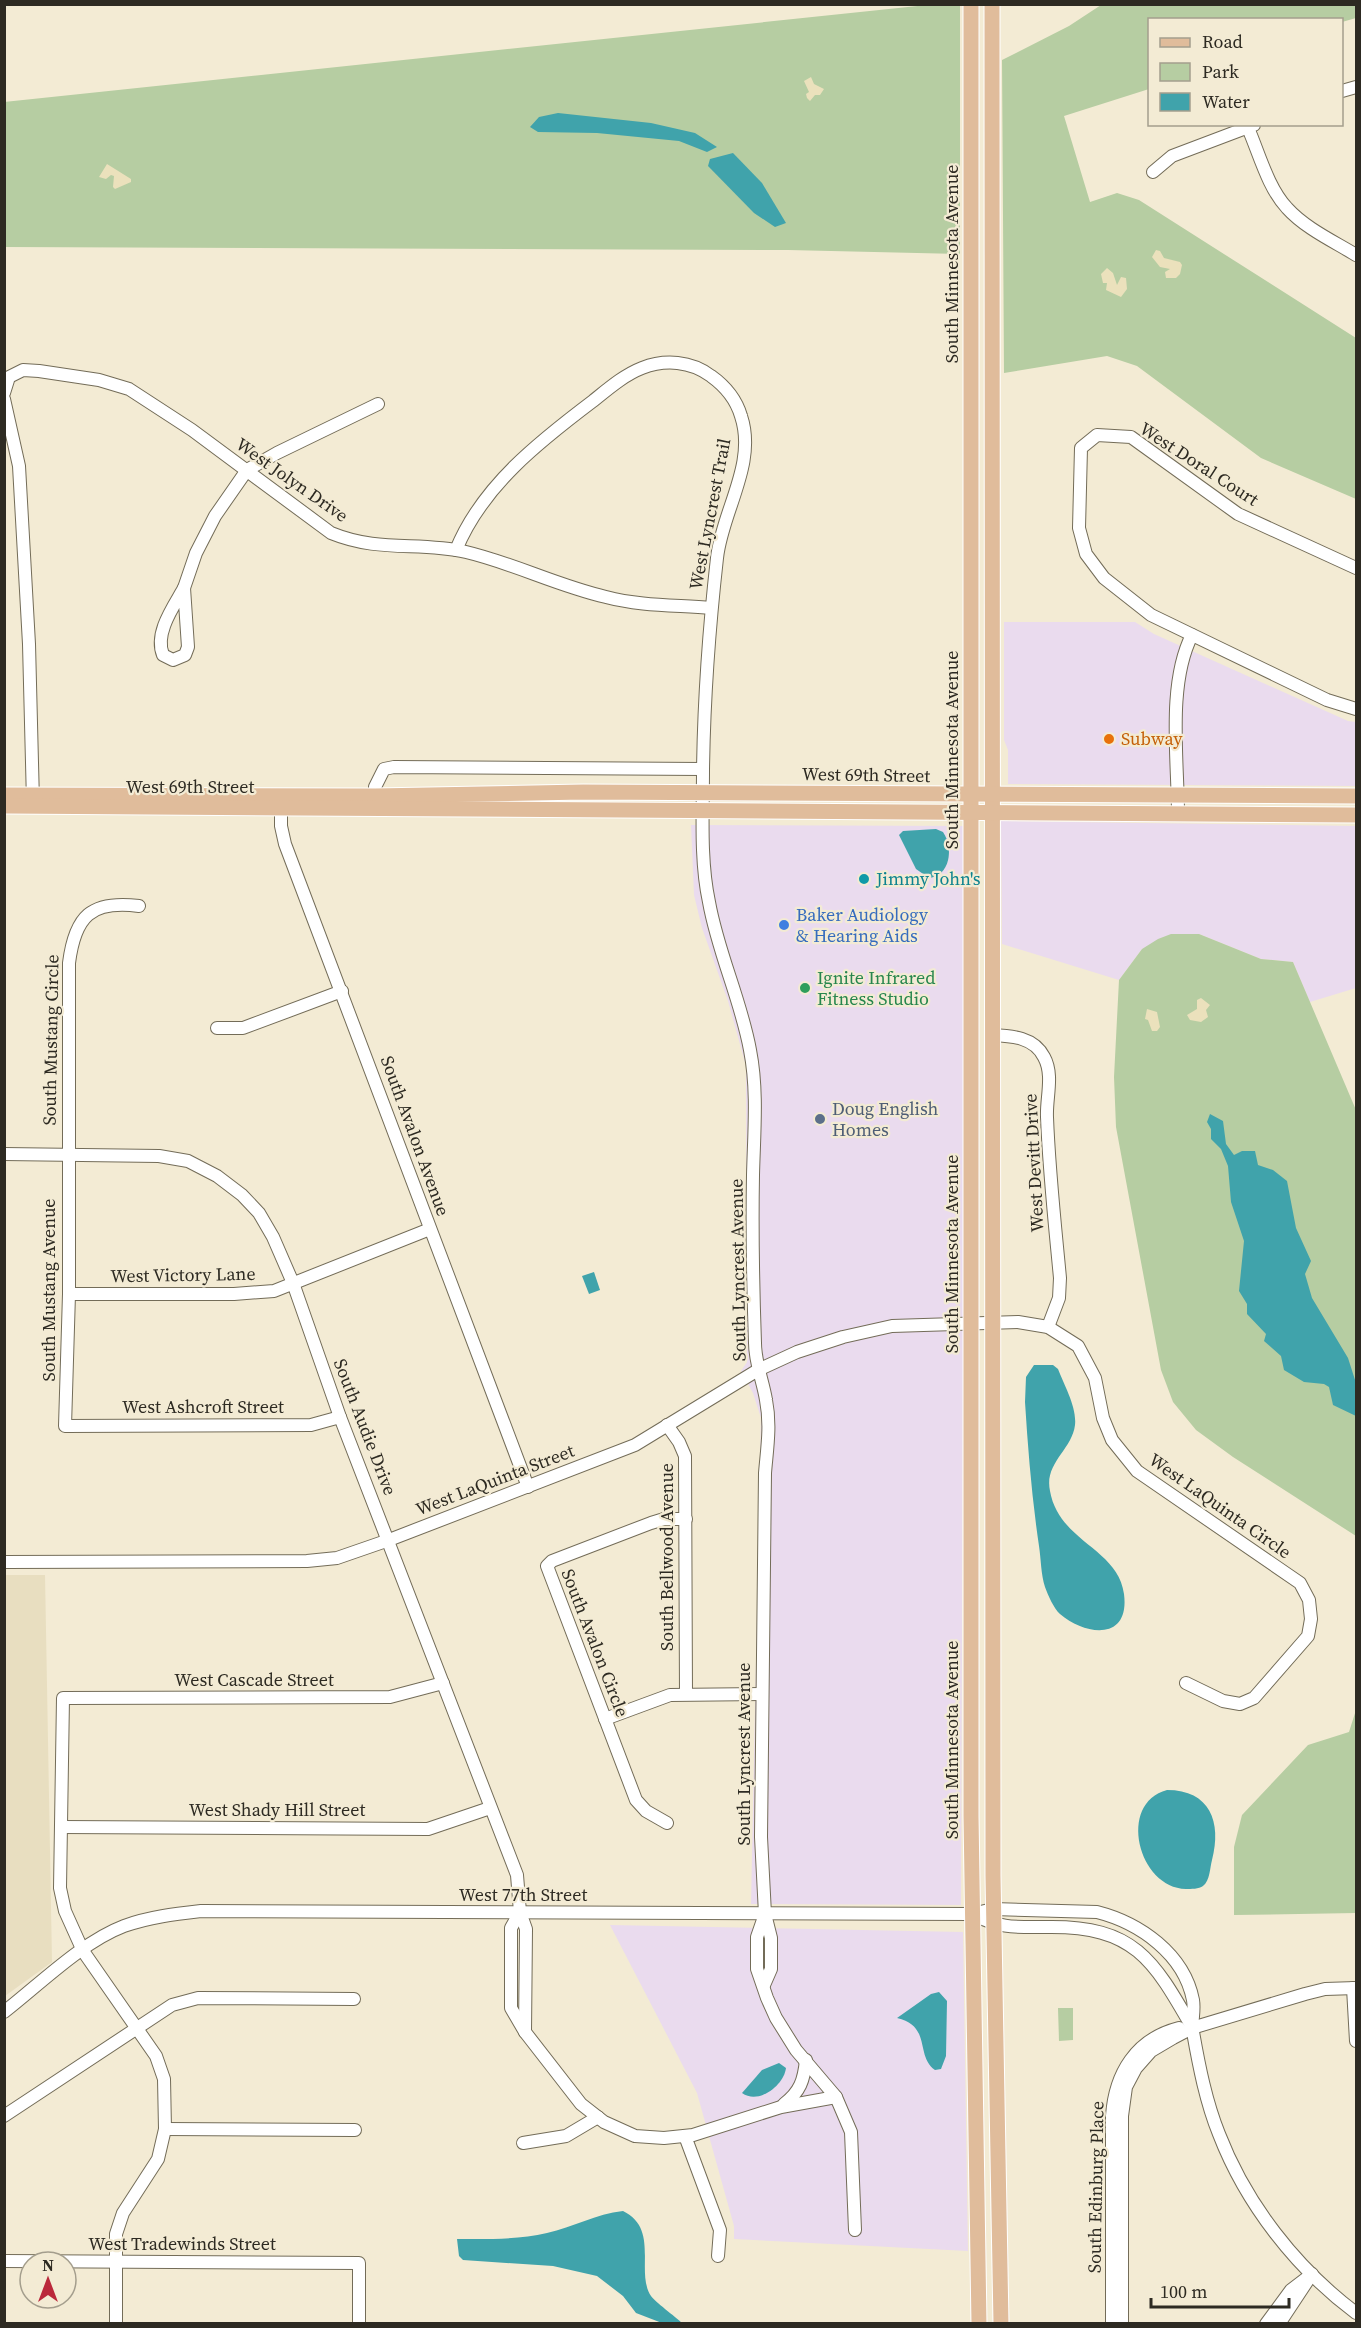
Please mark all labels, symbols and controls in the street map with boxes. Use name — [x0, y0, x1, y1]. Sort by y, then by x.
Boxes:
legend — [1148, 18, 1343, 126]
text: Road — [1202, 29, 1243, 54]
text: Park — [1202, 59, 1239, 84]
text: Water — [1202, 89, 1250, 114]
street label: South Minnesota Avenue — [939, 165, 964, 363]
street label: West Doral Court — [1135, 416, 1264, 512]
street label: West Jolyn Drive — [231, 431, 354, 528]
street label: West Lyncrest Trail — [683, 436, 736, 592]
street label: South Minnesota Avenue — [939, 651, 964, 849]
place label: Subway — [1121, 726, 1183, 751]
marker: Subway — [1102, 732, 1116, 746]
street label: West 69th Street — [802, 761, 931, 788]
street label: West 69th Street — [126, 774, 254, 799]
place label: Jimmy John's — [875, 866, 981, 891]
marker: Jimmy John's — [857, 872, 871, 886]
place label: Baker Audiology & Hearing Aids — [796, 902, 929, 948]
marker: Baker Audiology & Hearing Aids — [777, 918, 791, 932]
street label: South Mustang Circle — [37, 954, 64, 1126]
place label: Ignite Infrared Fitness Studio — [817, 965, 935, 1011]
marker: Ignite Infrared Fitness Studio — [798, 981, 812, 995]
street label: South Avalon Avenue — [375, 1052, 456, 1219]
street label: West Devitt Drive — [1017, 1093, 1050, 1233]
place label: Doug English Homes — [832, 1096, 939, 1142]
marker: Doug English Homes — [813, 1112, 827, 1126]
street label: South Minnesota Avenue — [939, 1155, 964, 1353]
street label: South Lyncrest Avenue — [723, 1178, 752, 1362]
street label: South Mustang Avenue — [36, 1199, 61, 1381]
street label: West Victory Lane — [110, 1261, 256, 1288]
street label: South Audie Drive — [328, 1355, 403, 1499]
street label: West Ashcroft Street — [122, 1394, 284, 1419]
street label: West LaQuinta Street — [412, 1438, 578, 1521]
street label: West LaQuinta Circle — [1144, 1447, 1297, 1564]
street label: South Bellwood Avenue — [654, 1463, 679, 1651]
street label: South Avalon Circle — [556, 1565, 635, 1720]
street label: South Minnesota Avenue — [939, 1641, 964, 1839]
street label: South Lyncrest Avenue — [731, 1663, 756, 1845]
street label: West Cascade Street — [174, 1667, 334, 1692]
street label: West Shady Hill Street — [189, 1797, 365, 1822]
street label: West 77th Street — [459, 1882, 587, 1907]
street label: South Edinburg Place — [1081, 2101, 1110, 2273]
street label: West Tradewinds Street — [88, 2231, 276, 2256]
north arrow — [18, 2250, 78, 2310]
text: N — [42, 2254, 54, 2276]
scale bar — [1151, 2271, 1289, 2309]
text: 100 m — [1160, 2279, 1207, 2304]

